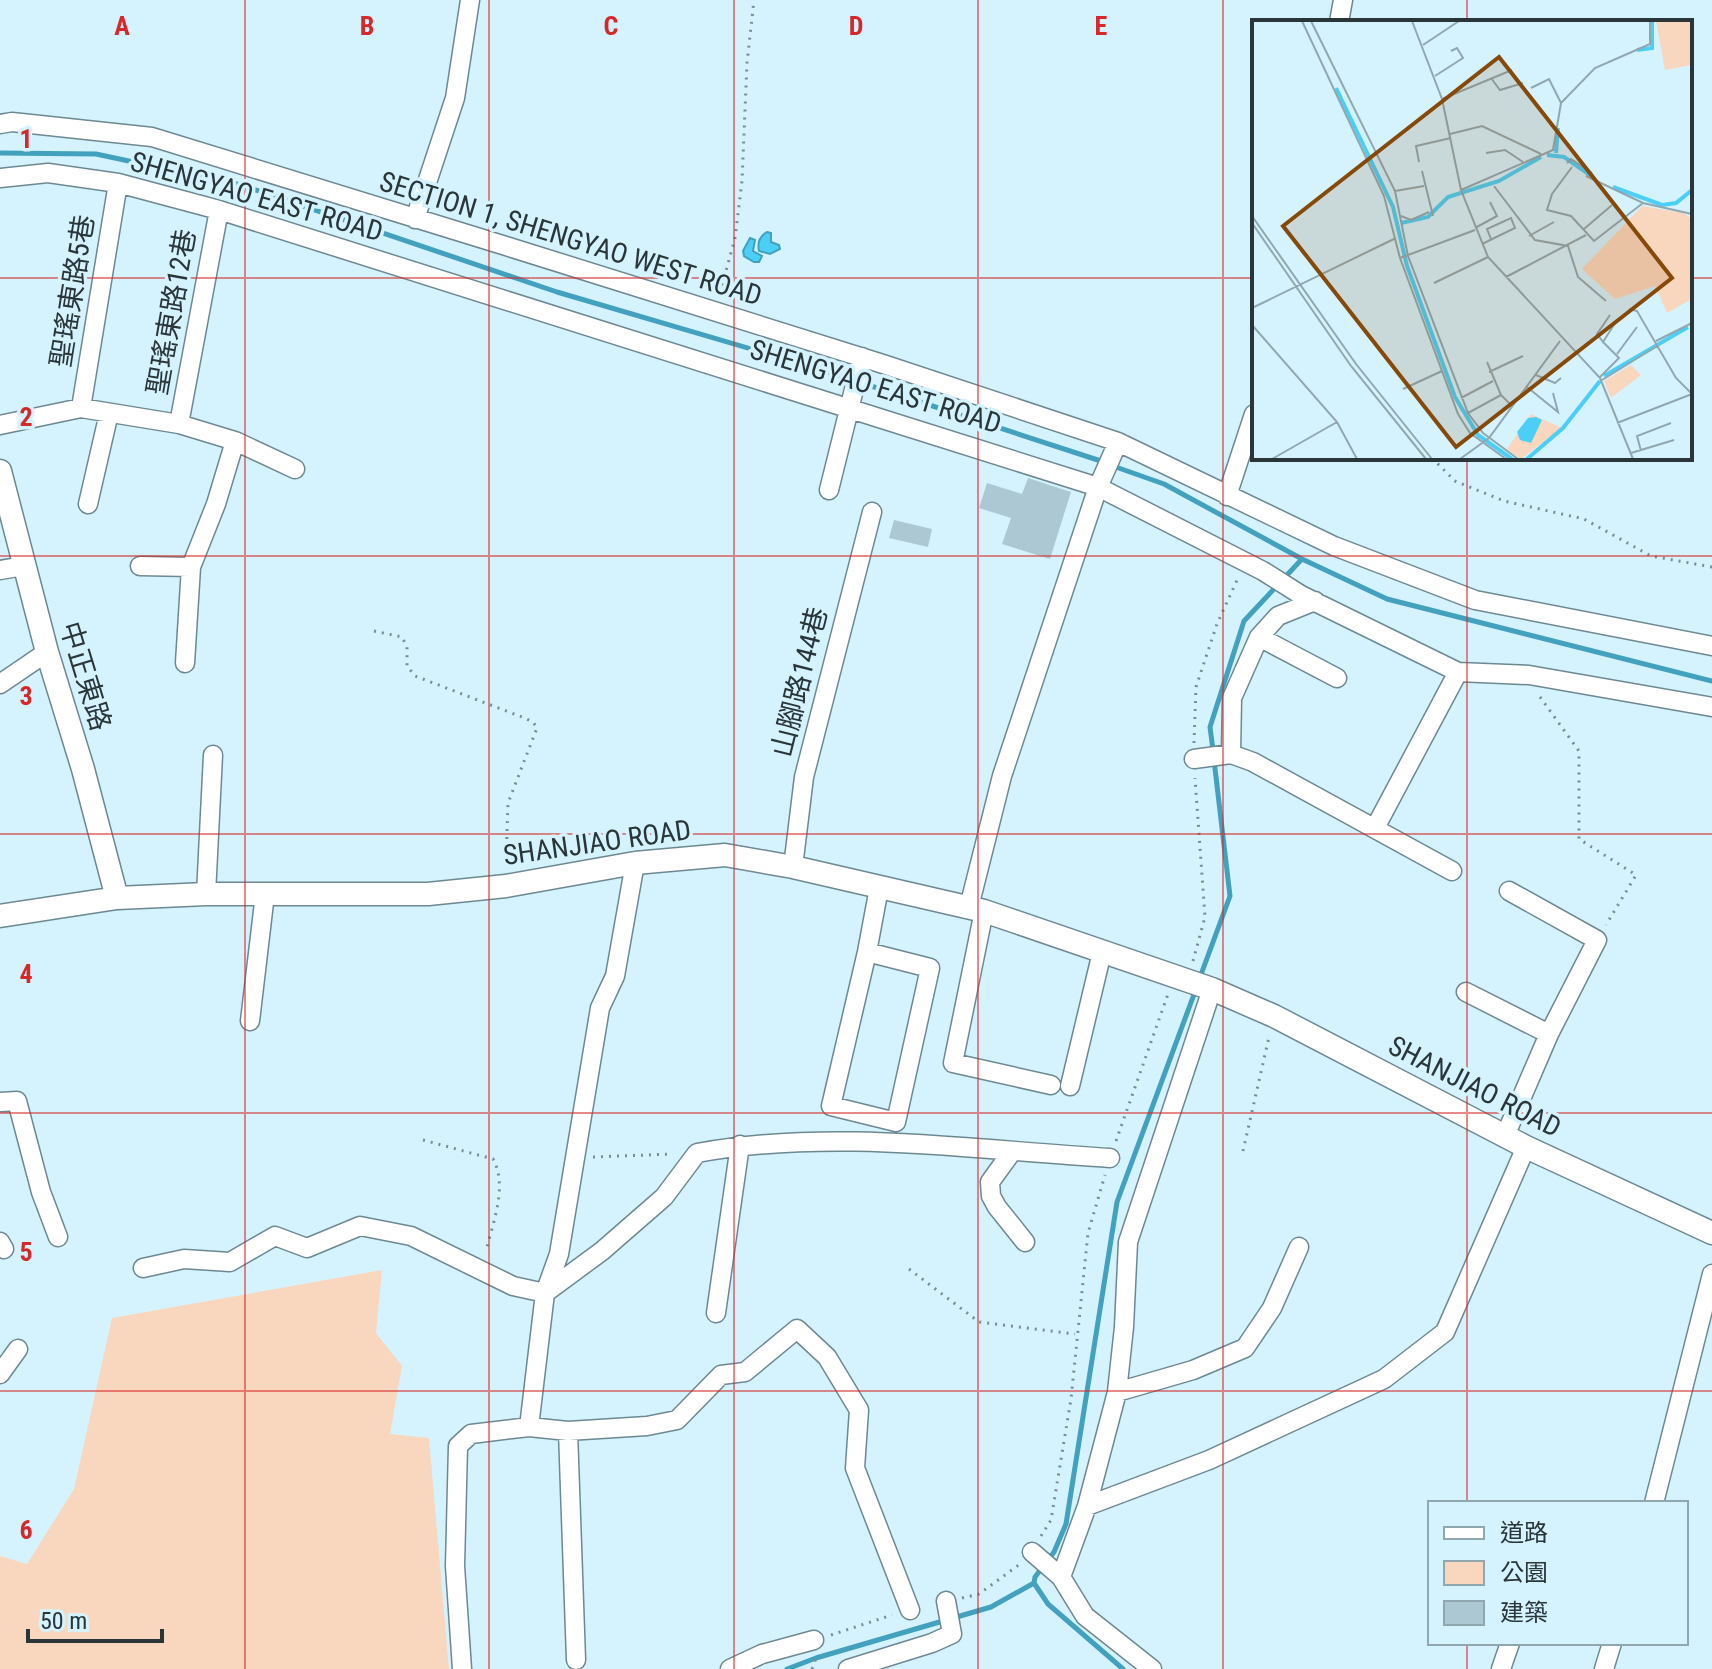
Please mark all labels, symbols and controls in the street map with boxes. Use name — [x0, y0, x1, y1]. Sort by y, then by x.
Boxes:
text: A — [114, 11, 130, 41]
text: B — [360, 11, 374, 41]
text: C — [604, 11, 619, 41]
text: D — [849, 11, 863, 41]
text: E — [1095, 11, 1108, 41]
inset map — [1252, 20, 1692, 460]
text: 1 — [19, 124, 33, 154]
street label: SHENGYAO EAST ROAD — [127, 145, 387, 248]
street label: SECTION 1, SHENGYAO WEST ROAD — [376, 165, 766, 312]
street label: 聖瑤東路5巷 — [44, 213, 101, 370]
street label: 聖瑤東路12巷 — [141, 227, 202, 398]
street label: SHENGYAO EAST ROAD — [746, 333, 1005, 440]
text: 2 — [19, 402, 33, 432]
street label: 山腳路144巷 — [765, 604, 834, 761]
street label: 中正東路 — [53, 618, 118, 735]
text: 3 — [19, 681, 33, 711]
street label: SHANJIAO ROAD — [501, 813, 693, 872]
text: 4 — [19, 959, 33, 989]
street label: SHANJIAO ROAD — [1383, 1029, 1567, 1144]
text: 5 — [19, 1237, 33, 1267]
legend — [1428, 1501, 1688, 1645]
text: 6 — [19, 1515, 33, 1545]
text: 道路 — [1500, 1519, 1548, 1547]
text: 公園 — [1500, 1559, 1548, 1587]
scale bar — [28, 1593, 162, 1643]
text: 建築 — [1500, 1599, 1548, 1627]
text: 50 m — [40, 1607, 87, 1635]

